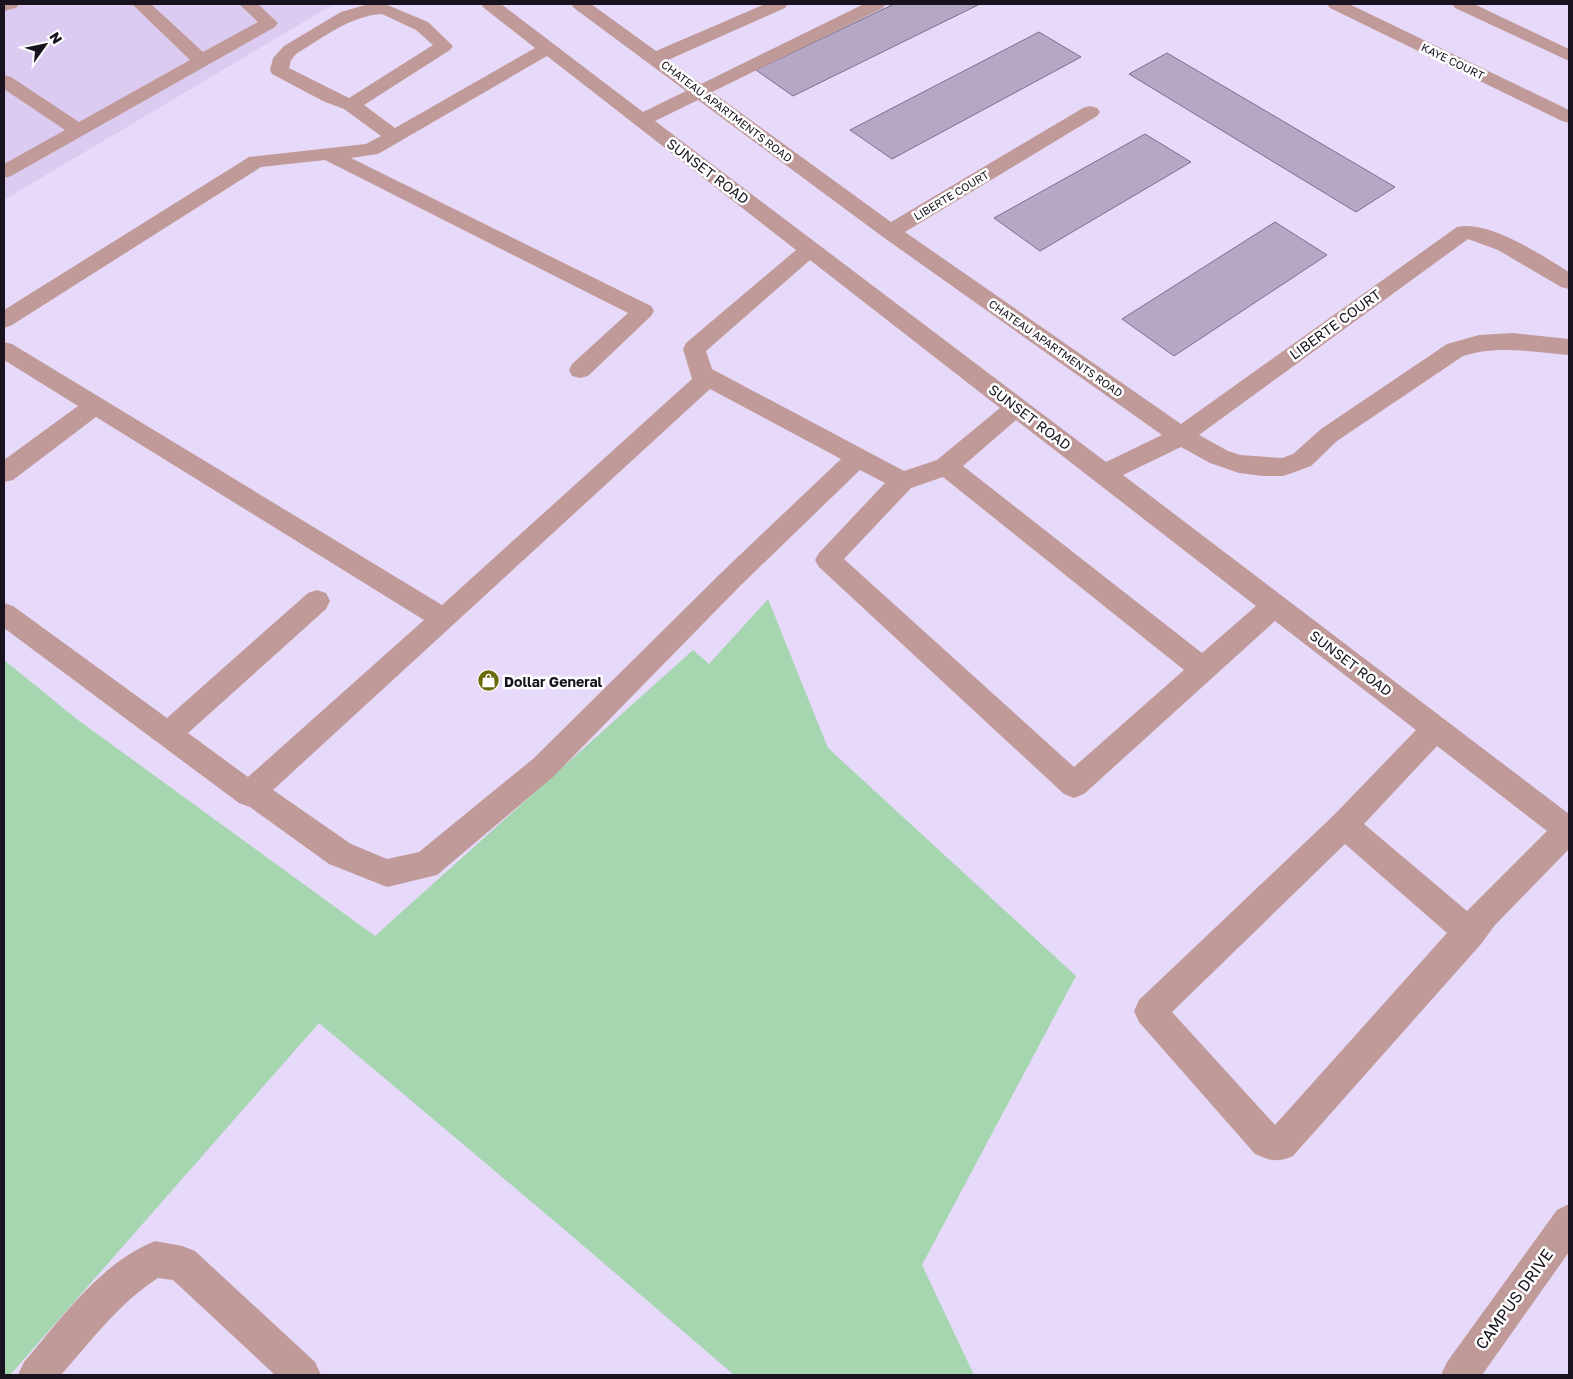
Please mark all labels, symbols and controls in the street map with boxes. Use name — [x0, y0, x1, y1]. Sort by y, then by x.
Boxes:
north arrow — [20, 20, 70, 70]
text: N — [46, 29, 66, 47]
street label: KAYE COURT — [1419, 40, 1487, 82]
street label: CHATEAU APARTMENTS ROAD — [659, 58, 795, 165]
street label: SUNSET ROAD — [664, 135, 752, 207]
street label: LIBERTE COURT — [911, 167, 991, 223]
street label: LIBERTE COURT — [1286, 285, 1384, 363]
street label: CHATEAU APARTMENTS ROAD — [987, 297, 1126, 400]
street label: SUNSET ROAD — [986, 381, 1074, 453]
street label: SUNSET ROAD — [1307, 627, 1395, 699]
shop icon: Dollar General — [476, 669, 500, 693]
place label: Dollar General — [504, 673, 603, 690]
street label: CAMPUS DRIVE — [1471, 1245, 1557, 1353]

